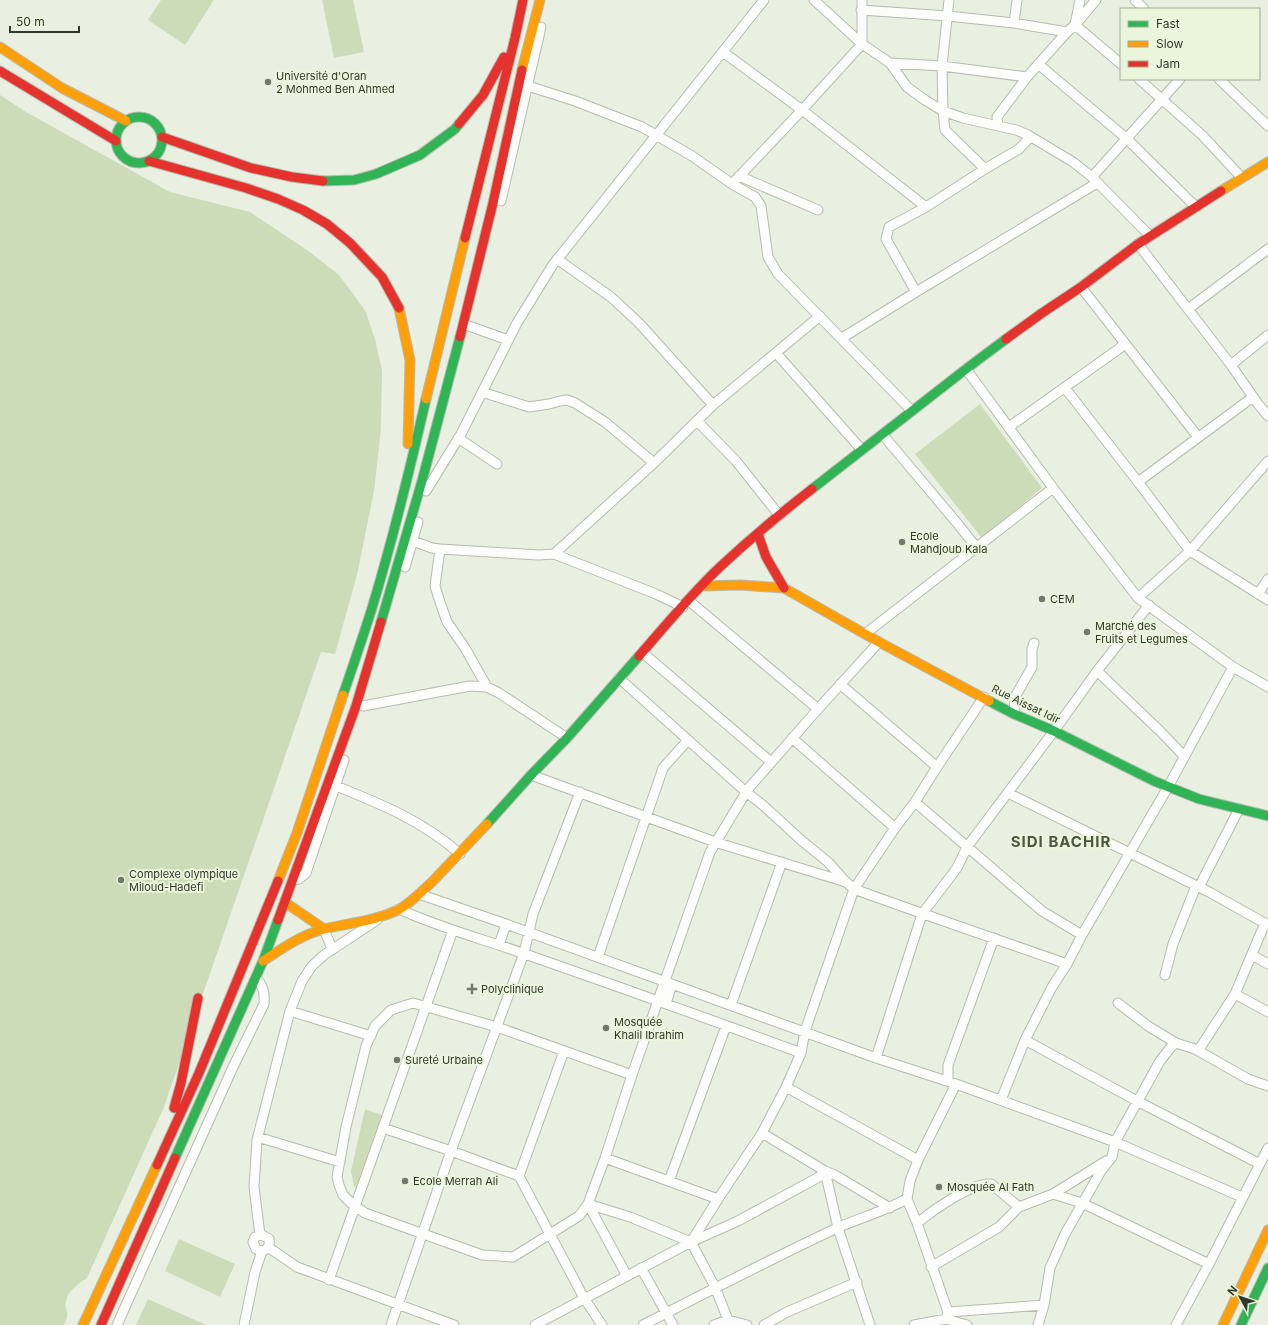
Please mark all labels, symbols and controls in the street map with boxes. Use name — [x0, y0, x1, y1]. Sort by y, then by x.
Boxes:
scale bar — [10, 8, 79, 34]
legend — [1120, 8, 1260, 80]
text: 50 m — [16, 14, 45, 29]
text: Fast — [1156, 16, 1180, 31]
text: Slow — [1156, 36, 1184, 51]
text: Jam — [1156, 56, 1180, 71]
place label: Université d'Oran 2 Mohmed Ben Ahmed — [276, 69, 395, 96]
marker: Université d'Oran 2 Mohmed Ben Ahmed — [263, 77, 273, 87]
place label: Ecole Mahdjoub Kala — [910, 529, 987, 556]
marker: Ecole Mahdjoub Kala — [897, 537, 907, 547]
place label: CEM — [1050, 592, 1075, 606]
marker: CEM — [1037, 594, 1047, 604]
place label: Marché des Fruits et Legumes — [1095, 619, 1188, 646]
marker: Marché des Fruits et Legumes — [1082, 627, 1092, 637]
street label: Rue Aissat Idir — [990, 681, 1062, 727]
district label: SIDI BACHIR — [1011, 832, 1111, 851]
place label: Complexe olympique Miloud-Hadefi — [129, 867, 238, 894]
marker: Complexe olympique Miloud-Hadefi — [116, 875, 126, 885]
place label: Polyclinique — [481, 982, 544, 996]
marker: Polyclinique — [466, 983, 478, 995]
place label: Mosquée Khalil Ibrahim — [614, 1015, 684, 1042]
marker: Mosquée Khalil Ibrahim — [601, 1023, 611, 1033]
place label: Sureté Urbaine — [405, 1053, 483, 1067]
marker: Sureté Urbaine — [392, 1055, 402, 1065]
place label: Ecole Merrah Ali — [413, 1174, 498, 1188]
marker: Ecole Merrah Ali — [400, 1176, 410, 1186]
place label: Mosquée Al Fath — [947, 1180, 1034, 1194]
marker: Mosquée Al Fath — [934, 1182, 944, 1192]
north arrow — [1220, 1277, 1260, 1317]
text: N — [1224, 1283, 1240, 1298]

